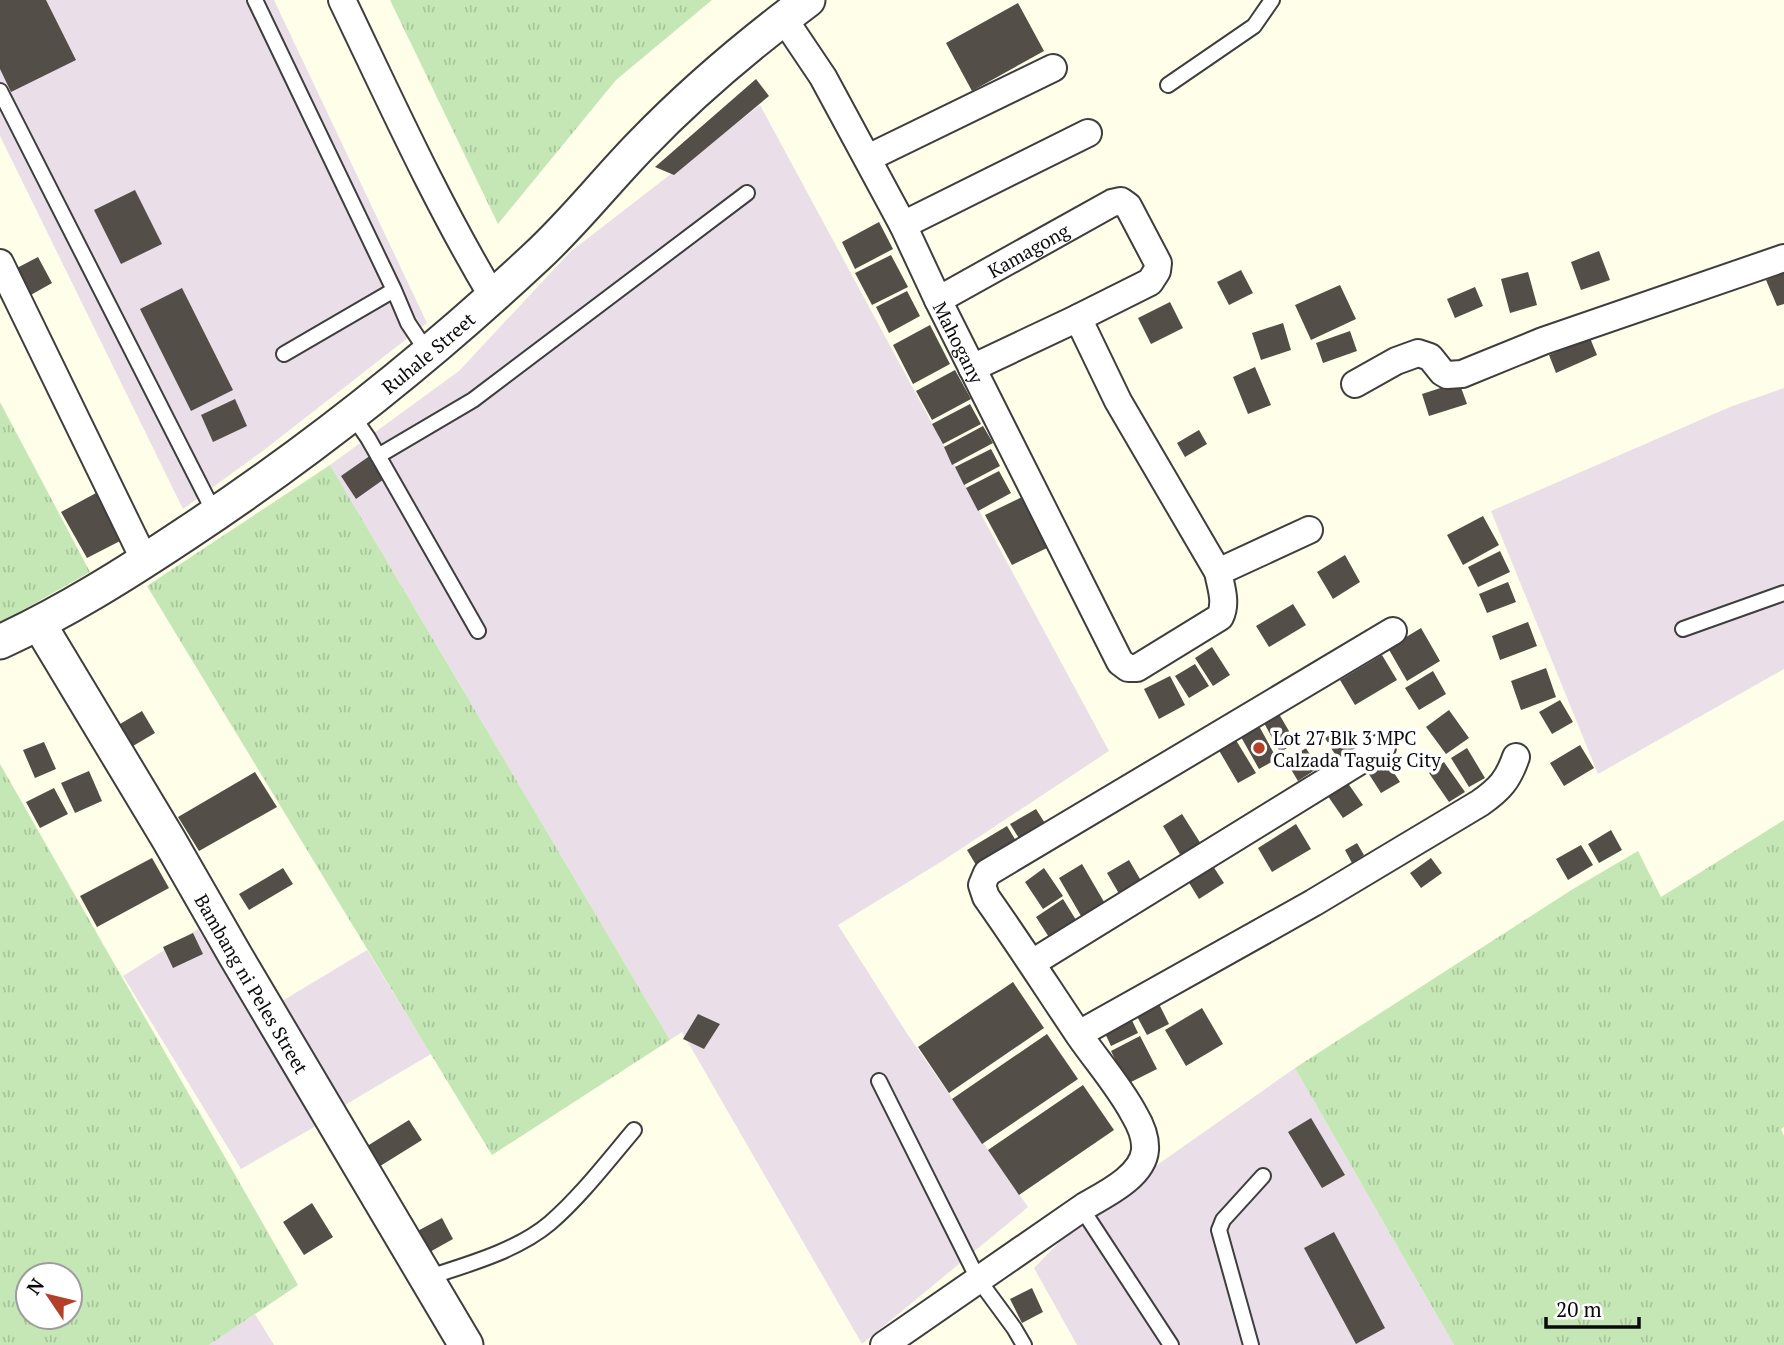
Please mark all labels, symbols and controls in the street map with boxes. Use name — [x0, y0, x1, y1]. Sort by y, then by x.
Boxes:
street label: Kamagong — [983, 217, 1074, 283]
street label: Mahogany — [928, 297, 990, 387]
street label: Ruhale Street — [376, 306, 480, 399]
place label: Lot 27 Blk 3 MPC Calzada Taguig City — [1273, 725, 1441, 772]
marker: Lot 27 Blk 3 MPC Calzada Taguig City — [1251, 740, 1267, 756]
street label: Bambang ni Peles Street — [190, 889, 315, 1078]
north arrow — [14, 1261, 84, 1331]
text: N — [20, 1272, 49, 1299]
scale bar — [1546, 1286, 1639, 1330]
text: 20 m — [1556, 1295, 1602, 1323]

